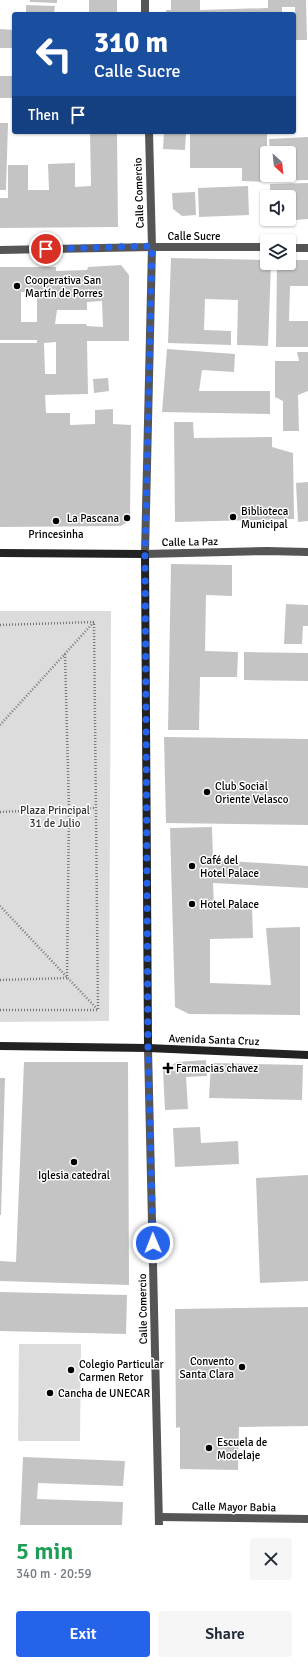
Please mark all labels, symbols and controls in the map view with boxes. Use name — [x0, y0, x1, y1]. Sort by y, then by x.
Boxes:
text: 310 m — [94, 26, 168, 60]
icon: left — [28, 28, 80, 80]
text: Calle Sucre — [94, 60, 181, 82]
icon: arrive — [67, 104, 89, 126]
text: Then — [28, 106, 59, 124]
north arrow — [260, 146, 296, 182]
map controls — [260, 146, 296, 270]
street label: Calle Comercio — [131, 157, 147, 229]
button: sound — [260, 190, 296, 226]
street label: Calle Sucre — [168, 230, 220, 243]
pin — [29, 232, 63, 266]
button: layers — [260, 234, 296, 270]
icon: arrive — [35, 238, 57, 260]
place label: Cooperativa San Martín de Porres — [25, 274, 103, 300]
marker: Cooperativa San Martín de Porres — [12, 281, 22, 291]
place label: Biblioteca Municipal — [241, 505, 289, 531]
place label: La Pascana — [67, 512, 119, 525]
marker: Biblioteca Municipal — [228, 512, 238, 522]
marker: La Pascana — [122, 513, 132, 523]
marker: Princesinha — [51, 516, 61, 526]
place label: Princesinha — [28, 528, 84, 541]
street label: Calle La Paz — [162, 535, 218, 549]
place label: Club Social Oriente Velasco — [215, 780, 289, 806]
marker: Club Social Oriente Velasco — [202, 787, 212, 797]
park label: Plaza Principal 31 de Julio — [20, 804, 90, 830]
place label: Café del Hotel Palace — [200, 854, 259, 880]
marker: Café del Hotel Palace — [187, 861, 197, 871]
place label: Hotel Palace — [200, 898, 259, 911]
marker: Hotel Palace — [187, 899, 197, 909]
street label: Avenida Santa Cruz — [168, 1032, 260, 1048]
place label: Farmacias chavez — [176, 1062, 258, 1075]
marker: Farmacias chavez — [163, 1063, 173, 1073]
marker: Iglesia catedral — [69, 1157, 79, 1167]
place label: Iglesia catedral — [38, 1169, 110, 1182]
position arrow — [132, 1222, 174, 1264]
street label: Calle Comercio — [136, 1273, 150, 1344]
place label: Convento Santa Clara — [179, 1355, 234, 1381]
place label: Colegio Particular Carmen Retor — [79, 1358, 164, 1384]
marker: Convento Santa Clara — [237, 1362, 247, 1372]
marker: Colegio Particular Carmen Retor — [66, 1365, 76, 1375]
place label: Cancha de UNECAR — [58, 1387, 150, 1400]
marker: Cancha de UNECAR — [45, 1388, 55, 1398]
place label: Escuela de Modelaje — [217, 1436, 267, 1462]
marker: Escuela de Modelaje — [204, 1443, 214, 1453]
street label: Calle Mayor Babia — [192, 1500, 277, 1514]
text: 5 min — [16, 1536, 73, 1566]
button: close — [250, 1538, 292, 1580]
text: 340 m · 20:59 — [16, 1566, 92, 1582]
button: Exit — [16, 1611, 150, 1657]
button: Share — [158, 1611, 292, 1657]

